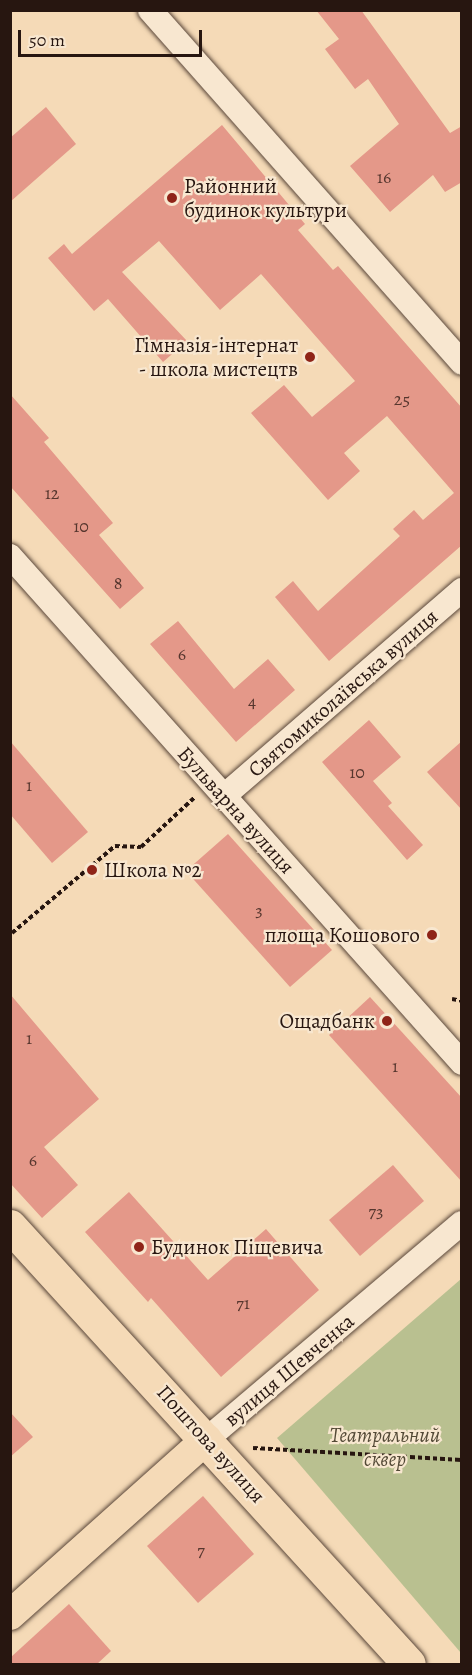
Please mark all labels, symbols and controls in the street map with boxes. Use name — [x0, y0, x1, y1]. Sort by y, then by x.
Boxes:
scale bar — [21, 18, 206, 56]
text: 50 m — [29, 28, 65, 52]
house number: 16 — [377, 166, 391, 188]
place label: Районний будинок культури — [184, 173, 347, 223]
marker: Районний будинок культури — [165, 191, 179, 205]
place label: Гімназія-інтернат - школа мистецтв — [134, 332, 298, 382]
marker: Гімназія-інтернат - школа мистецтв — [303, 350, 317, 364]
house number: 25 — [394, 388, 410, 410]
house number: 12 — [45, 482, 59, 504]
house number: 10 — [73, 515, 89, 537]
house number: 8 — [114, 572, 122, 594]
street label: Святомиколаївська вулиця — [243, 604, 443, 782]
house number: 6 — [178, 643, 186, 665]
house number: 4 — [248, 690, 256, 712]
street label: Бульварна вулиця — [172, 741, 300, 879]
house number: 10 — [349, 761, 365, 783]
house number: 1 — [26, 774, 32, 796]
place label: Школа №2 — [104, 857, 202, 883]
marker: Школа №2 — [85, 863, 99, 877]
house number: 3 — [255, 899, 263, 921]
place label: площа Кошового — [265, 922, 420, 948]
marker: площа Кошового — [425, 928, 439, 942]
place label: Ощадбанк — [279, 1008, 375, 1034]
marker: Ощадбанк — [380, 1014, 394, 1028]
house number: 1 — [26, 1027, 32, 1049]
house number: 1 — [392, 1055, 398, 1077]
house number: 6 — [29, 1149, 37, 1171]
house number: 73 — [368, 1200, 384, 1222]
place label: Будинок Піщевича — [151, 1234, 323, 1260]
marker: Будинок Піщевича — [132, 1240, 146, 1254]
house number: 71 — [236, 1292, 250, 1314]
street label: вулиця Шевченка — [219, 1308, 359, 1432]
street label: Поштова вулиця — [151, 1380, 271, 1508]
park label: Театральний сквер — [330, 1422, 440, 1472]
house number: 7 — [197, 1539, 205, 1561]

